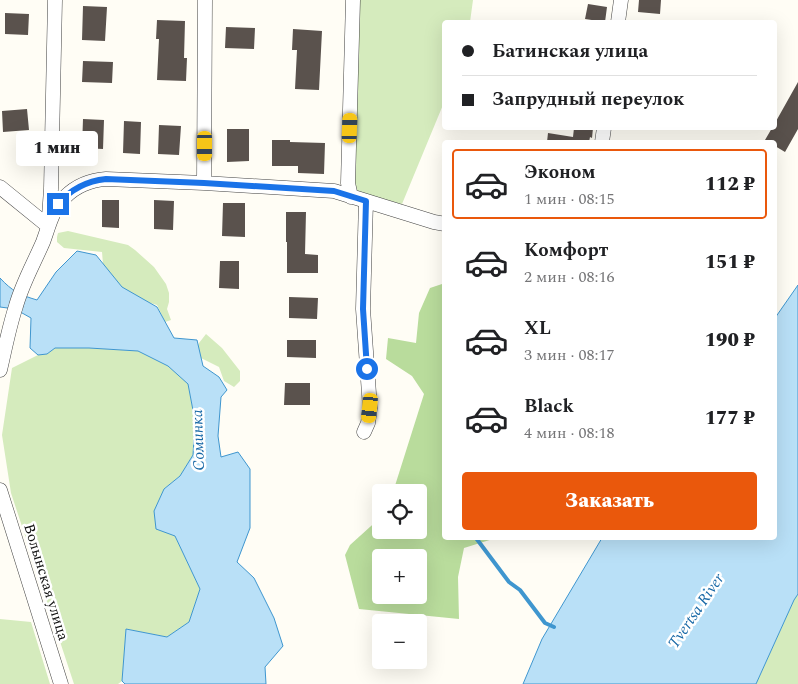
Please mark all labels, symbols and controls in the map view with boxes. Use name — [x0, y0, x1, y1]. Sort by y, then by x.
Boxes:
text: Батинская улица — [492, 37, 648, 66]
text: Запрудный переулок — [492, 85, 685, 114]
car — [341, 113, 358, 143]
car — [197, 131, 212, 161]
callout: 1 мин — [17, 132, 99, 166]
text: 1 мин — [34, 136, 80, 160]
text: Эконом — [524, 158, 595, 187]
icon: car — [464, 162, 509, 207]
text: 112 ₽ — [705, 170, 755, 199]
text: 1 мин · 08:15 — [524, 187, 614, 211]
route end — [47, 193, 69, 215]
text: Комфорт — [524, 236, 608, 265]
icon: car — [464, 240, 509, 285]
text: 151 ₽ — [705, 248, 755, 277]
text: 2 мин · 08:16 — [524, 265, 614, 289]
text: XL — [524, 314, 551, 343]
icon: car — [464, 318, 509, 363]
text: 190 ₽ — [705, 326, 755, 355]
text: 3 мин · 08:17 — [524, 343, 614, 367]
route start — [356, 358, 378, 380]
car — [360, 392, 379, 424]
text: Black — [524, 392, 574, 421]
icon: car — [464, 396, 509, 441]
text: 177 ₽ — [705, 404, 755, 433]
water label: Соминка — [185, 409, 211, 471]
text: 4 мин · 08:18 — [524, 421, 614, 445]
button: Заказать — [462, 472, 757, 530]
map controls — [372, 484, 427, 669]
button: locate — [372, 484, 427, 539]
street label: Волынская улица — [17, 521, 75, 644]
button: + — [372, 549, 427, 604]
water label: Tvertsa River — [662, 568, 730, 653]
button: − — [372, 614, 427, 669]

